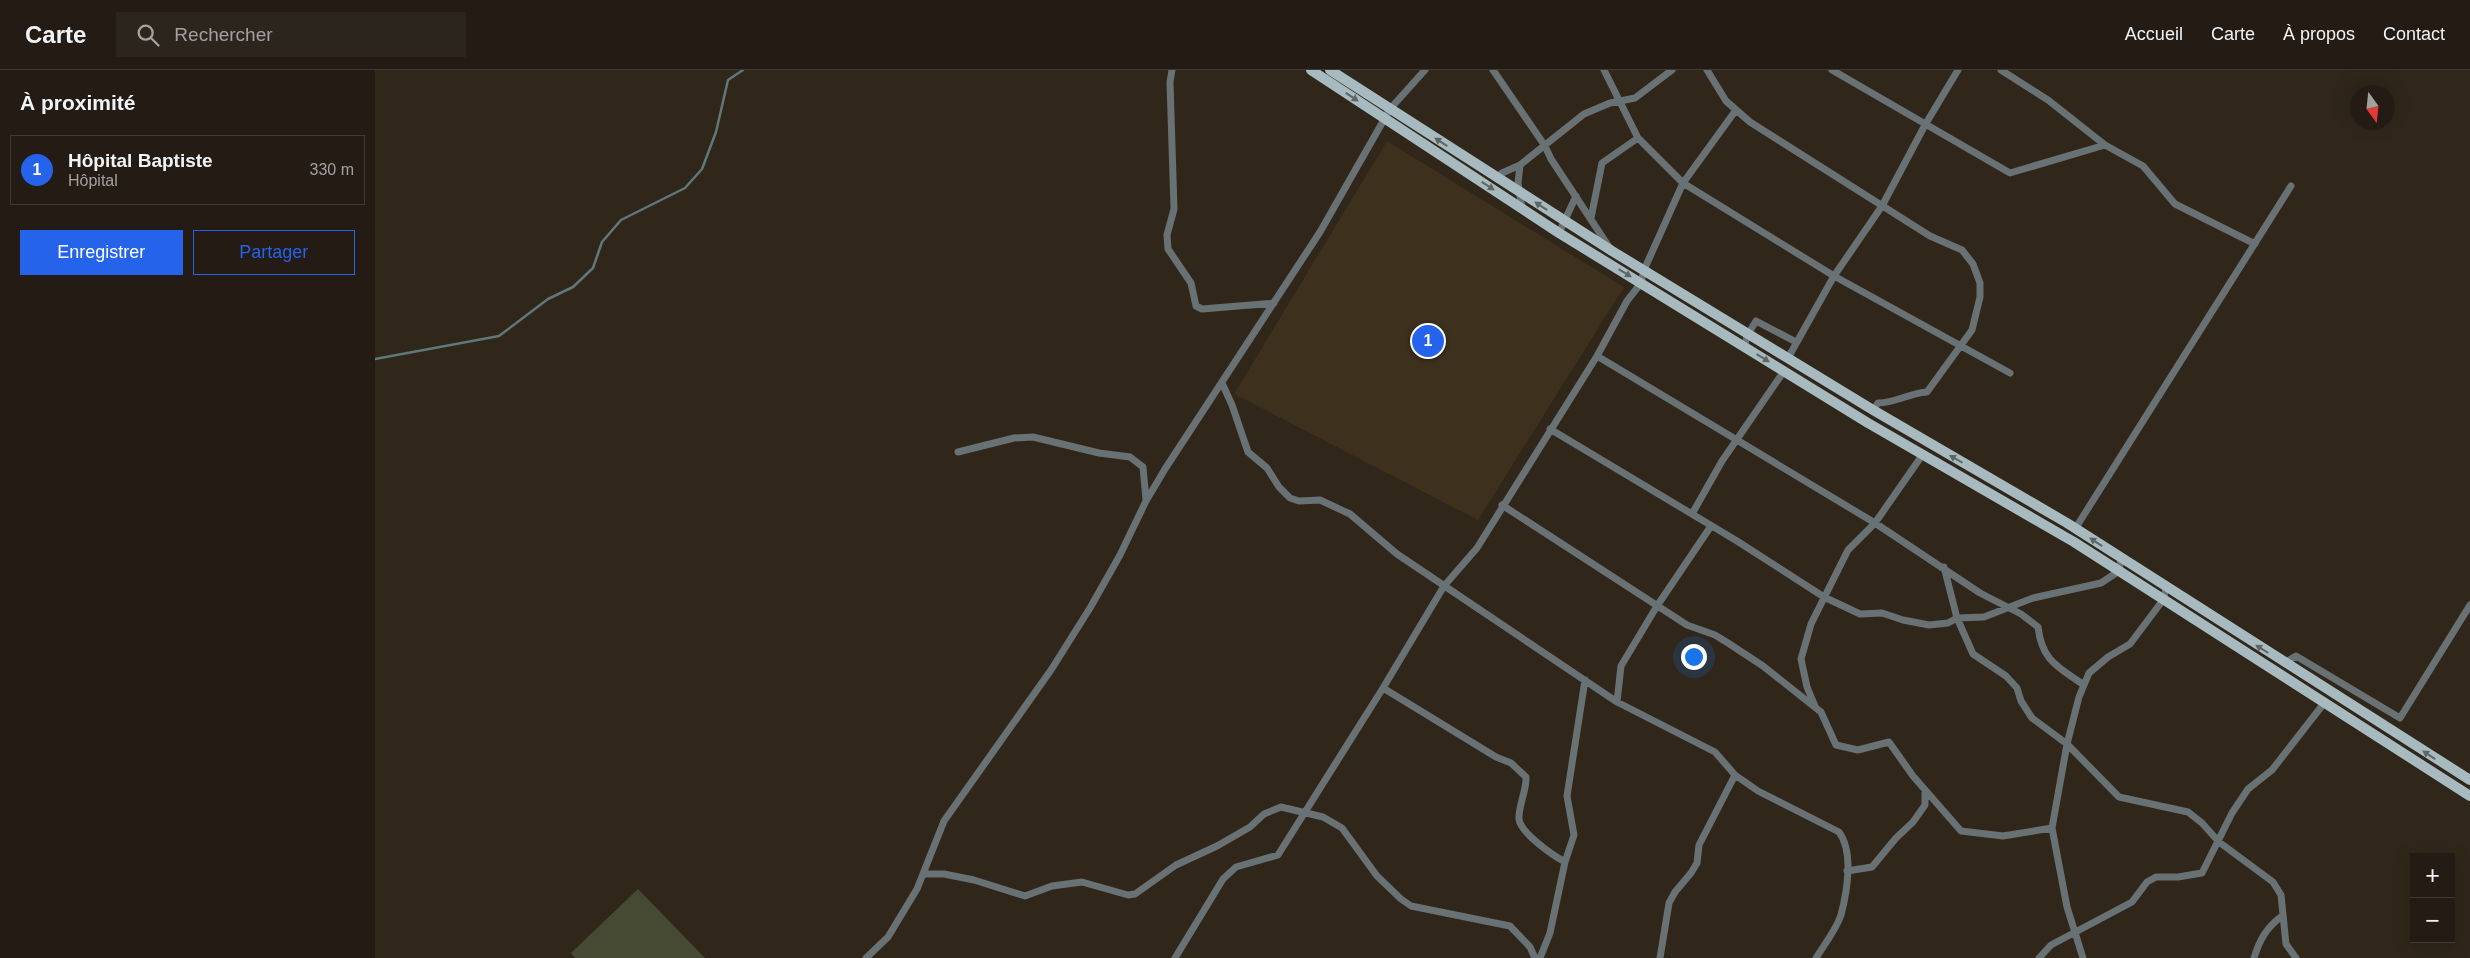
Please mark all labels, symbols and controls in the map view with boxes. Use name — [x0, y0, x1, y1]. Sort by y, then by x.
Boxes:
search box — [116, 12, 466, 57]
text: Carte — [25, 21, 86, 48]
icon: search — [134, 21, 162, 49]
text: Rechercher — [174, 24, 273, 45]
text: Accueil — [2125, 24, 2183, 44]
text: Carte — [2211, 24, 2255, 44]
text: À propos — [2283, 24, 2355, 44]
text: Contact — [2383, 24, 2445, 44]
north arrow — [2350, 85, 2395, 130]
text: À proximité — [20, 91, 136, 114]
one-way arrow — [1345, 92, 1359, 101]
one-way arrow — [1434, 137, 1447, 147]
text: Hôpital Baptiste — [68, 150, 213, 171]
text: 1 — [33, 161, 41, 178]
text: 330 m — [310, 161, 354, 178]
text: Hôpital — [68, 172, 118, 189]
one-way arrow — [1481, 181, 1494, 191]
one-way arrow — [1535, 201, 1548, 211]
button: Enregistrer — [20, 230, 183, 275]
button: Partager — [193, 230, 355, 275]
one-way arrow — [1618, 269, 1631, 278]
pin: 1 — [1412, 322, 1444, 360]
one-way arrow — [1757, 354, 1770, 363]
one-way arrow — [1950, 454, 1963, 463]
one-way arrow — [2089, 537, 2102, 547]
your location — [1681, 644, 1707, 670]
one-way arrow — [2255, 644, 2268, 654]
one-way arrow — [2422, 750, 2435, 759]
map controls — [2410, 853, 2455, 943]
button: + — [2410, 853, 2455, 898]
button: − — [2410, 898, 2455, 943]

